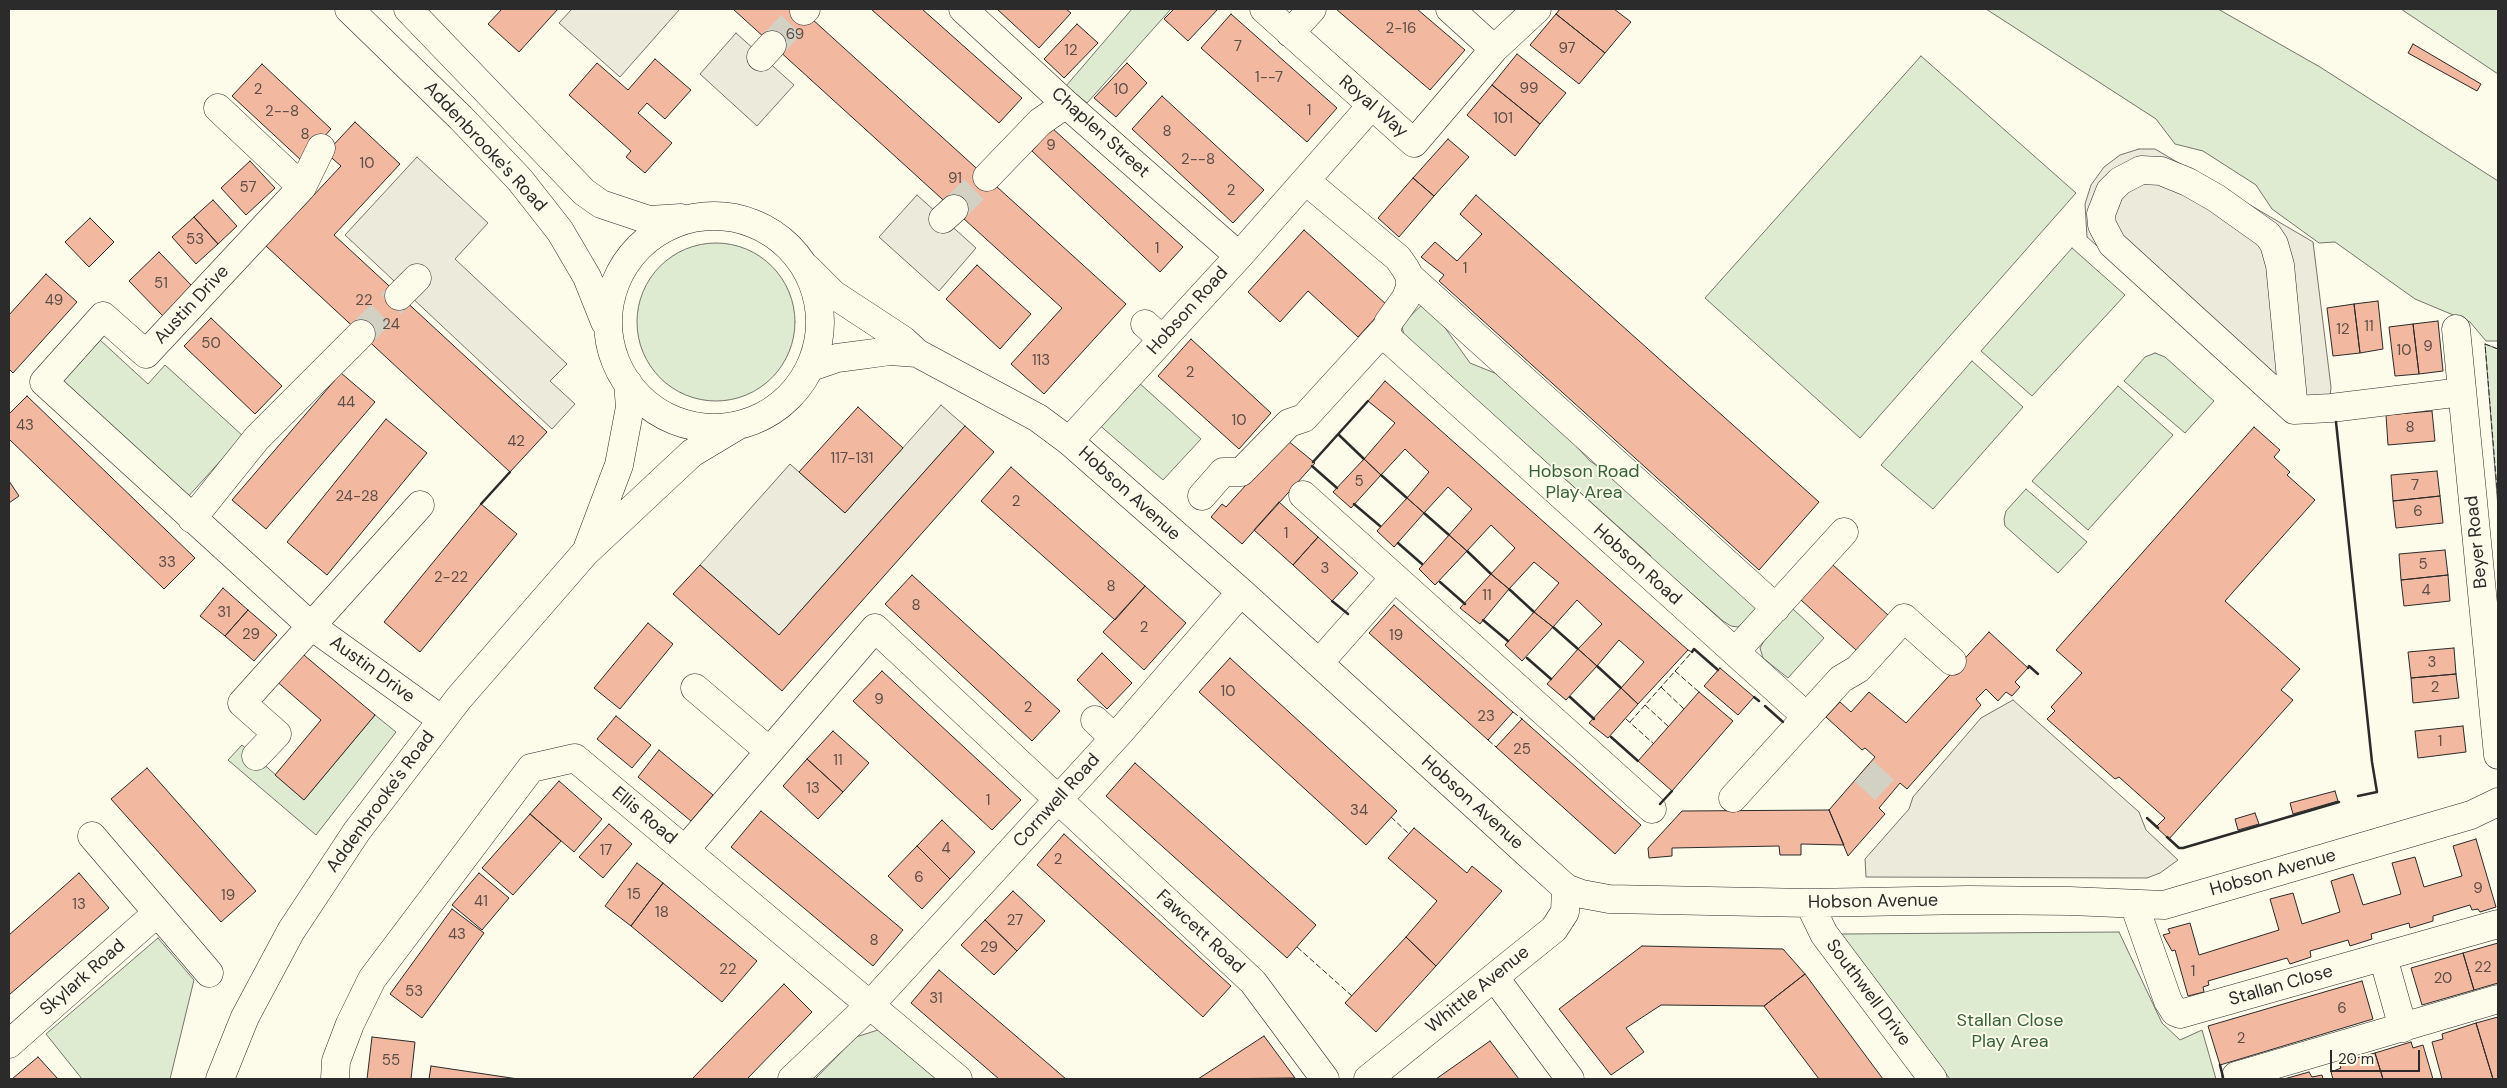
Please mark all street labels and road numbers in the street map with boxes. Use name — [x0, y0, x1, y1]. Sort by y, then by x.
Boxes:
street label: Royal Way — [1334, 71, 1412, 143]
street label: Addenbrooke's Road — [419, 77, 551, 217]
street label: Chaplen Street — [1046, 83, 1154, 183]
street label: Austin Drive — [150, 261, 234, 349]
street label: Hobson Road — [1143, 263, 1233, 359]
street label: Hobson Avenue — [1073, 442, 1185, 546]
street label: Beyer Road — [2461, 494, 2493, 590]
street label: Hobson Road — [1589, 520, 1685, 610]
street label: Austin Drive — [325, 632, 419, 708]
street label: Addenbrooke's Road — [322, 727, 440, 877]
street label: Cornwell Road — [1009, 750, 1105, 852]
street label: Hobson Avenue — [1416, 751, 1528, 855]
street label: Ellis Road — [607, 783, 681, 849]
street label: Hobson Avenue — [2207, 845, 2339, 901]
street label: Fawcett Road — [1151, 886, 1249, 978]
street label: Hobson Avenue — [1808, 890, 1938, 914]
street label: Skylark Road — [36, 935, 130, 1021]
street label: Southwell Drive — [1821, 935, 1915, 1051]
street label: Whittle Avenue — [1422, 942, 1534, 1038]
street label: Stallan Close — [2227, 961, 2335, 1011]

